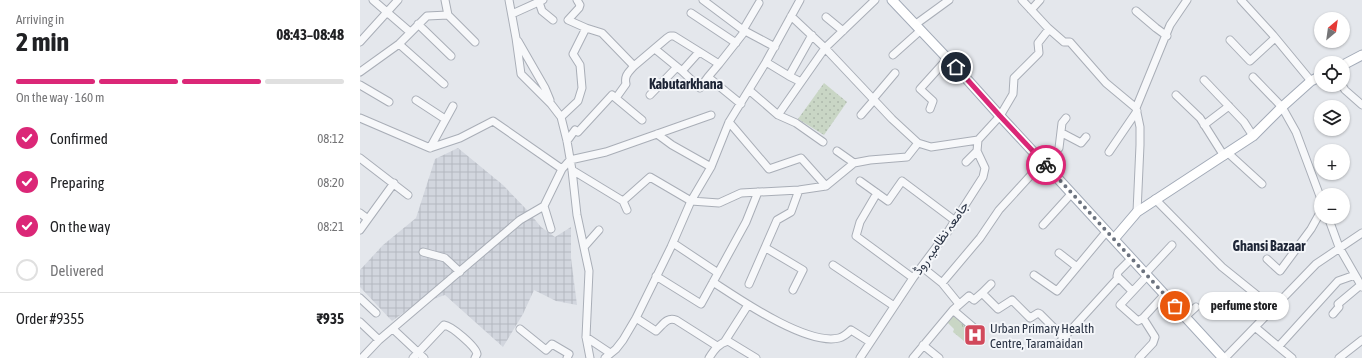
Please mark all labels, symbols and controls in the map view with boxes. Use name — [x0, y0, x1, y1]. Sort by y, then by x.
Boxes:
text: Arriving in — [16, 12, 64, 27]
north arrow — [1314, 12, 1350, 48]
map controls — [1314, 12, 1350, 224]
text: 08:43–08:48 — [276, 26, 344, 43]
text: 2 min — [16, 27, 69, 57]
pin — [939, 50, 973, 84]
icon: home — [945, 56, 967, 78]
button: locate — [1314, 56, 1350, 92]
district label: Kabutarkhana — [649, 76, 723, 92]
text: On the way · 160 m — [16, 90, 104, 105]
button: layers — [1314, 100, 1350, 136]
icon: check — [16, 127, 38, 149]
text: Confirmed — [50, 130, 108, 147]
text: 08:12 — [317, 131, 344, 146]
button: + — [1314, 144, 1350, 180]
courier — [1026, 145, 1066, 185]
icon: bike — [1035, 154, 1057, 176]
icon: check — [16, 171, 38, 193]
text: Preparing — [50, 174, 104, 191]
text: 08:20 — [317, 175, 344, 190]
button: − — [1314, 188, 1350, 224]
street label: جامعہ نظامیہ روڈ — [910, 198, 973, 278]
icon: check — [16, 215, 38, 237]
text: On the way — [50, 218, 111, 235]
text: 08:21 — [317, 219, 344, 234]
district label: Ghansi Bazaar — [1233, 238, 1306, 254]
text: Delivered — [50, 262, 104, 279]
pin — [1158, 289, 1192, 323]
callout: perfume store — [1199, 292, 1289, 320]
icon: bag — [1164, 295, 1186, 317]
text: perfume store — [1211, 298, 1277, 313]
text: Order #9355 — [16, 310, 84, 327]
text: ₹935 — [316, 310, 344, 327]
place label: Urban Primary Health Centre, Taramaidan — [990, 321, 1094, 351]
hospital icon: Urban Primary Health Centre, Taramaidan — [962, 322, 988, 348]

